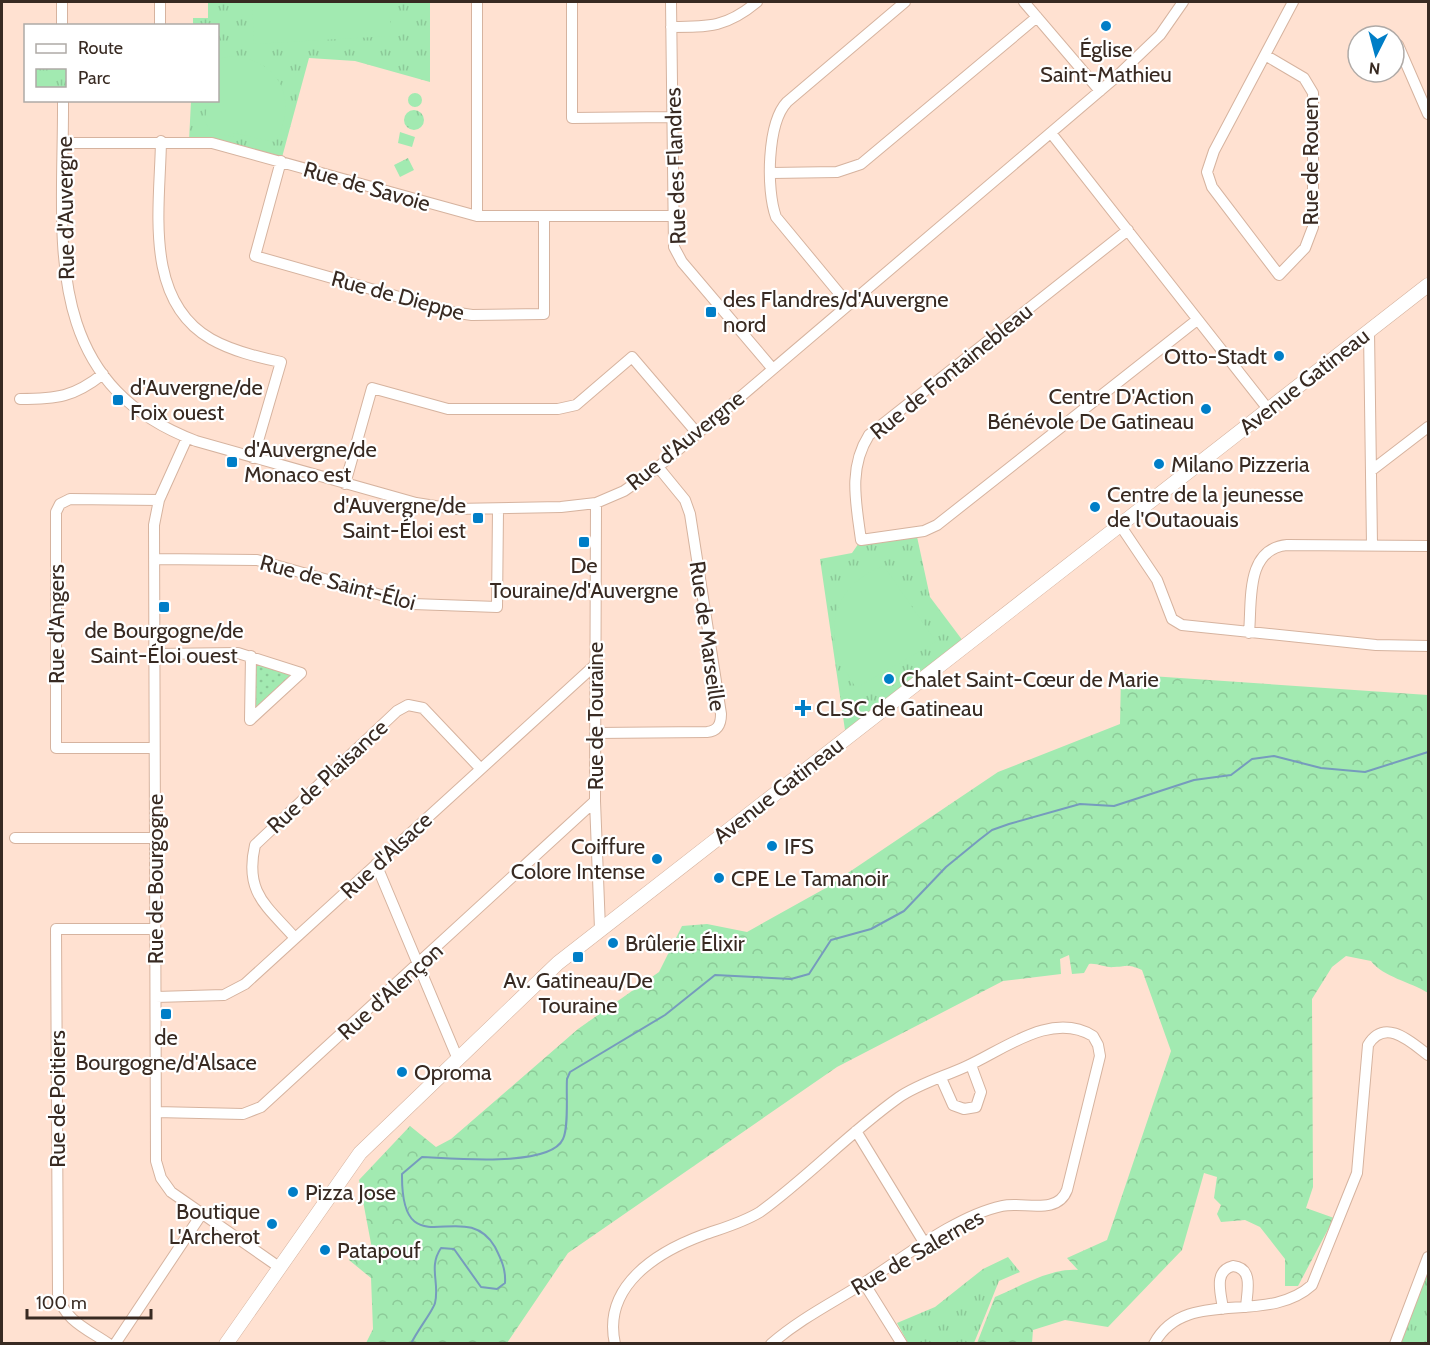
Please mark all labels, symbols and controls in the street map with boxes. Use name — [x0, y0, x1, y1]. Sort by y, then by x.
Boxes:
marker: Église Saint-Mathieu — [1099, 19, 1113, 33]
legend — [24, 24, 219, 102]
north arrow — [1346, 24, 1406, 84]
place label: Église Saint-Mathieu — [1040, 36, 1172, 88]
text: Route — [78, 37, 123, 59]
text: N — [1368, 58, 1381, 78]
text: Parc — [78, 67, 110, 89]
street label: Rue des Flandres — [659, 87, 692, 245]
street label: Rue de Rouen — [1297, 96, 1324, 226]
street label: Rue d'Auvergne — [51, 136, 80, 280]
street label: Rue de Savoie — [300, 155, 433, 217]
street label: Rue de Dieppe — [328, 265, 467, 326]
place label: des Flandres/d'Auvergne nord — [723, 286, 949, 338]
street label: Rue de Fontainebleau — [865, 298, 1038, 445]
marker: des Flandres/d'Auvergne nord — [704, 305, 718, 319]
street label: Avenue Gatineau — [1234, 322, 1375, 441]
place label: Otto-Stadt — [1164, 343, 1268, 370]
marker: Otto-Stadt — [1272, 349, 1286, 363]
place label: d'Auvergne/de Foix ouest — [130, 374, 263, 426]
place label: Centre D'Action Bénévole De Gatineau — [987, 383, 1194, 435]
street label: Rue d'Auvergne — [621, 385, 750, 496]
marker: d'Auvergne/de Foix ouest — [111, 393, 125, 407]
marker: Centre D'Action Bénévole De Gatineau — [1199, 402, 1213, 416]
place label: d'Auvergne/de Monaco est — [244, 436, 377, 488]
place label: Milano Pizzeria — [1171, 451, 1310, 478]
marker: d'Auvergne/de Monaco est — [225, 455, 239, 469]
marker: Milano Pizzeria — [1152, 457, 1166, 471]
place label: Centre de la jeunesse de l'Outaouais — [1107, 481, 1304, 533]
place label: d'Auvergne/de Saint-Éloi est — [333, 492, 467, 544]
marker: Centre de la jeunesse de l'Outaouais — [1088, 500, 1102, 514]
marker: d'Auvergne/de Saint-Éloi est — [471, 511, 485, 525]
marker: De Touraine/d'Auvergne — [577, 535, 591, 549]
street label: Rue de Saint-Éloi — [257, 549, 419, 616]
place label: De Touraine/d'Auvergne — [490, 552, 678, 604]
street label: Rue de Marseille — [684, 559, 731, 713]
street label: Rue d'Angers — [43, 564, 70, 684]
marker: de Bourgogne/de Saint-Éloi ouest — [157, 600, 171, 614]
place label: de Bourgogne/de Saint-Éloi ouest — [84, 617, 244, 669]
street label: Rue de Touraine — [582, 642, 609, 790]
place label: Chalet Saint-Cœur de Marie — [901, 666, 1159, 693]
marker: Chalet Saint-Cœur de Marie — [882, 672, 896, 686]
place label: CLSC de Gatineau — [816, 695, 983, 722]
marker: CLSC de Gatineau — [794, 699, 812, 717]
street label: Rue de Plaisance — [261, 714, 393, 839]
street label: Avenue Gatineau — [708, 731, 849, 850]
street label: Rue de Bourgogne — [142, 794, 169, 964]
street label: Rue d'Alsace — [335, 806, 438, 905]
place label: Coiffure Colore Intense — [511, 833, 645, 885]
place label: IFS — [784, 833, 814, 860]
marker: IFS — [765, 839, 779, 853]
marker: Coiffure Colore Intense — [650, 852, 664, 866]
place label: CPE Le Tamanoir — [731, 865, 888, 892]
marker: CPE Le Tamanoir — [712, 871, 726, 885]
place label: Brûlerie Élixir — [625, 930, 745, 957]
marker: Brûlerie Élixir — [606, 936, 620, 950]
street label: Rue d'Alençon — [332, 937, 448, 1046]
marker: Av. Gatineau/De Touraine — [571, 950, 585, 964]
place label: Av. Gatineau/De Touraine — [503, 967, 653, 1019]
marker: de Bourgogne/d'Alsace — [159, 1007, 173, 1021]
place label: de Bourgogne/d'Alsace — [75, 1024, 257, 1076]
street label: Rue de Poitiers — [44, 1030, 71, 1168]
place label: Oproma — [414, 1059, 492, 1086]
marker: Oproma — [395, 1065, 409, 1079]
place label: Pizza Jose — [305, 1179, 396, 1206]
marker: Pizza Jose — [286, 1185, 300, 1199]
place label: Boutique L'Archerot — [169, 1198, 261, 1250]
street label: Rue de Salernes — [846, 1204, 988, 1301]
marker: Boutique L'Archerot — [265, 1217, 279, 1231]
place label: Patapouf — [337, 1237, 421, 1264]
marker: Patapouf — [318, 1243, 332, 1257]
scale bar — [27, 1282, 152, 1320]
text: 100 m — [36, 1292, 87, 1314]

